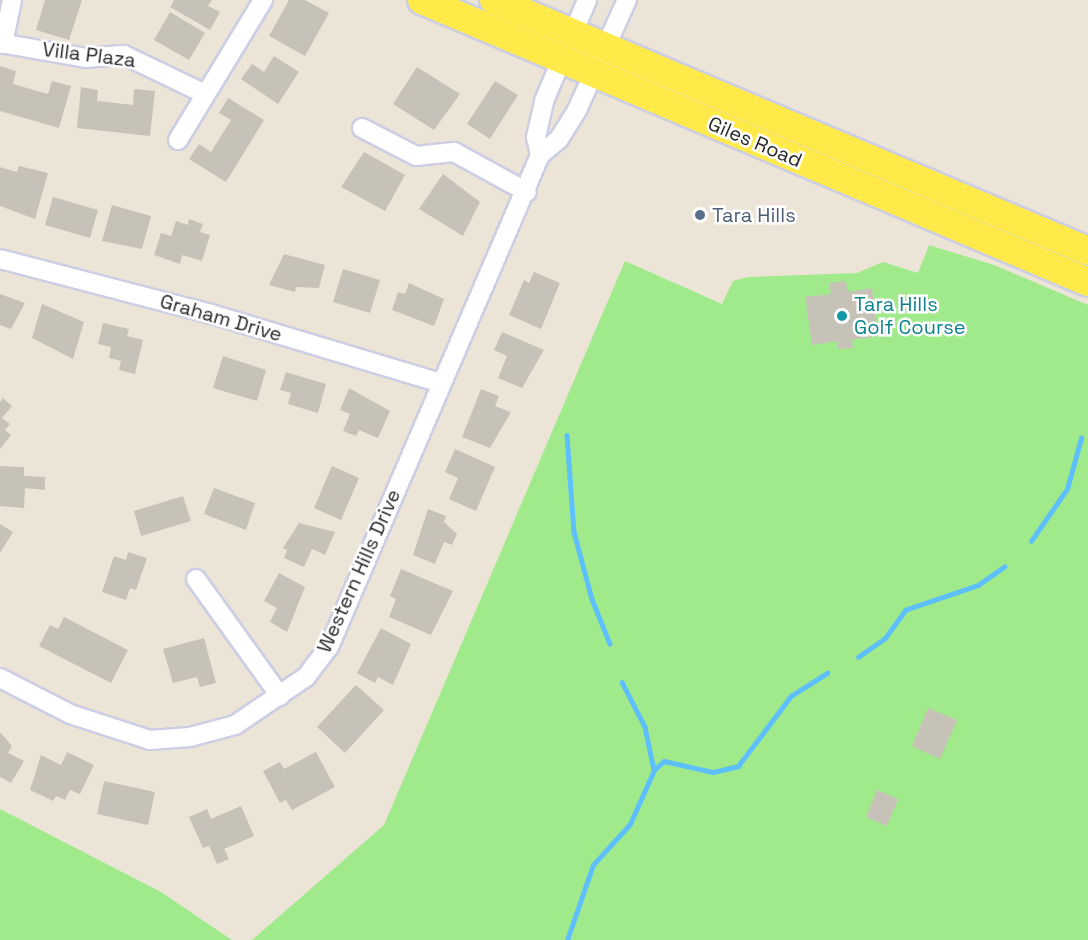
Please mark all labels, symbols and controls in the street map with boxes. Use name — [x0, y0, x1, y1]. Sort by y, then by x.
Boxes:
street label: Villa Plaza — [41, 37, 137, 73]
street label: Giles Road — [704, 111, 806, 173]
place label: Tara Hills — [712, 203, 796, 227]
marker: Tara Hills — [693, 208, 707, 222]
street label: Graham Drive — [157, 289, 285, 347]
place label: Tara Hills Golf Course — [854, 292, 966, 339]
marker: Tara Hills Golf Course — [835, 309, 849, 323]
street label: Western Hills Drive — [312, 486, 406, 656]

